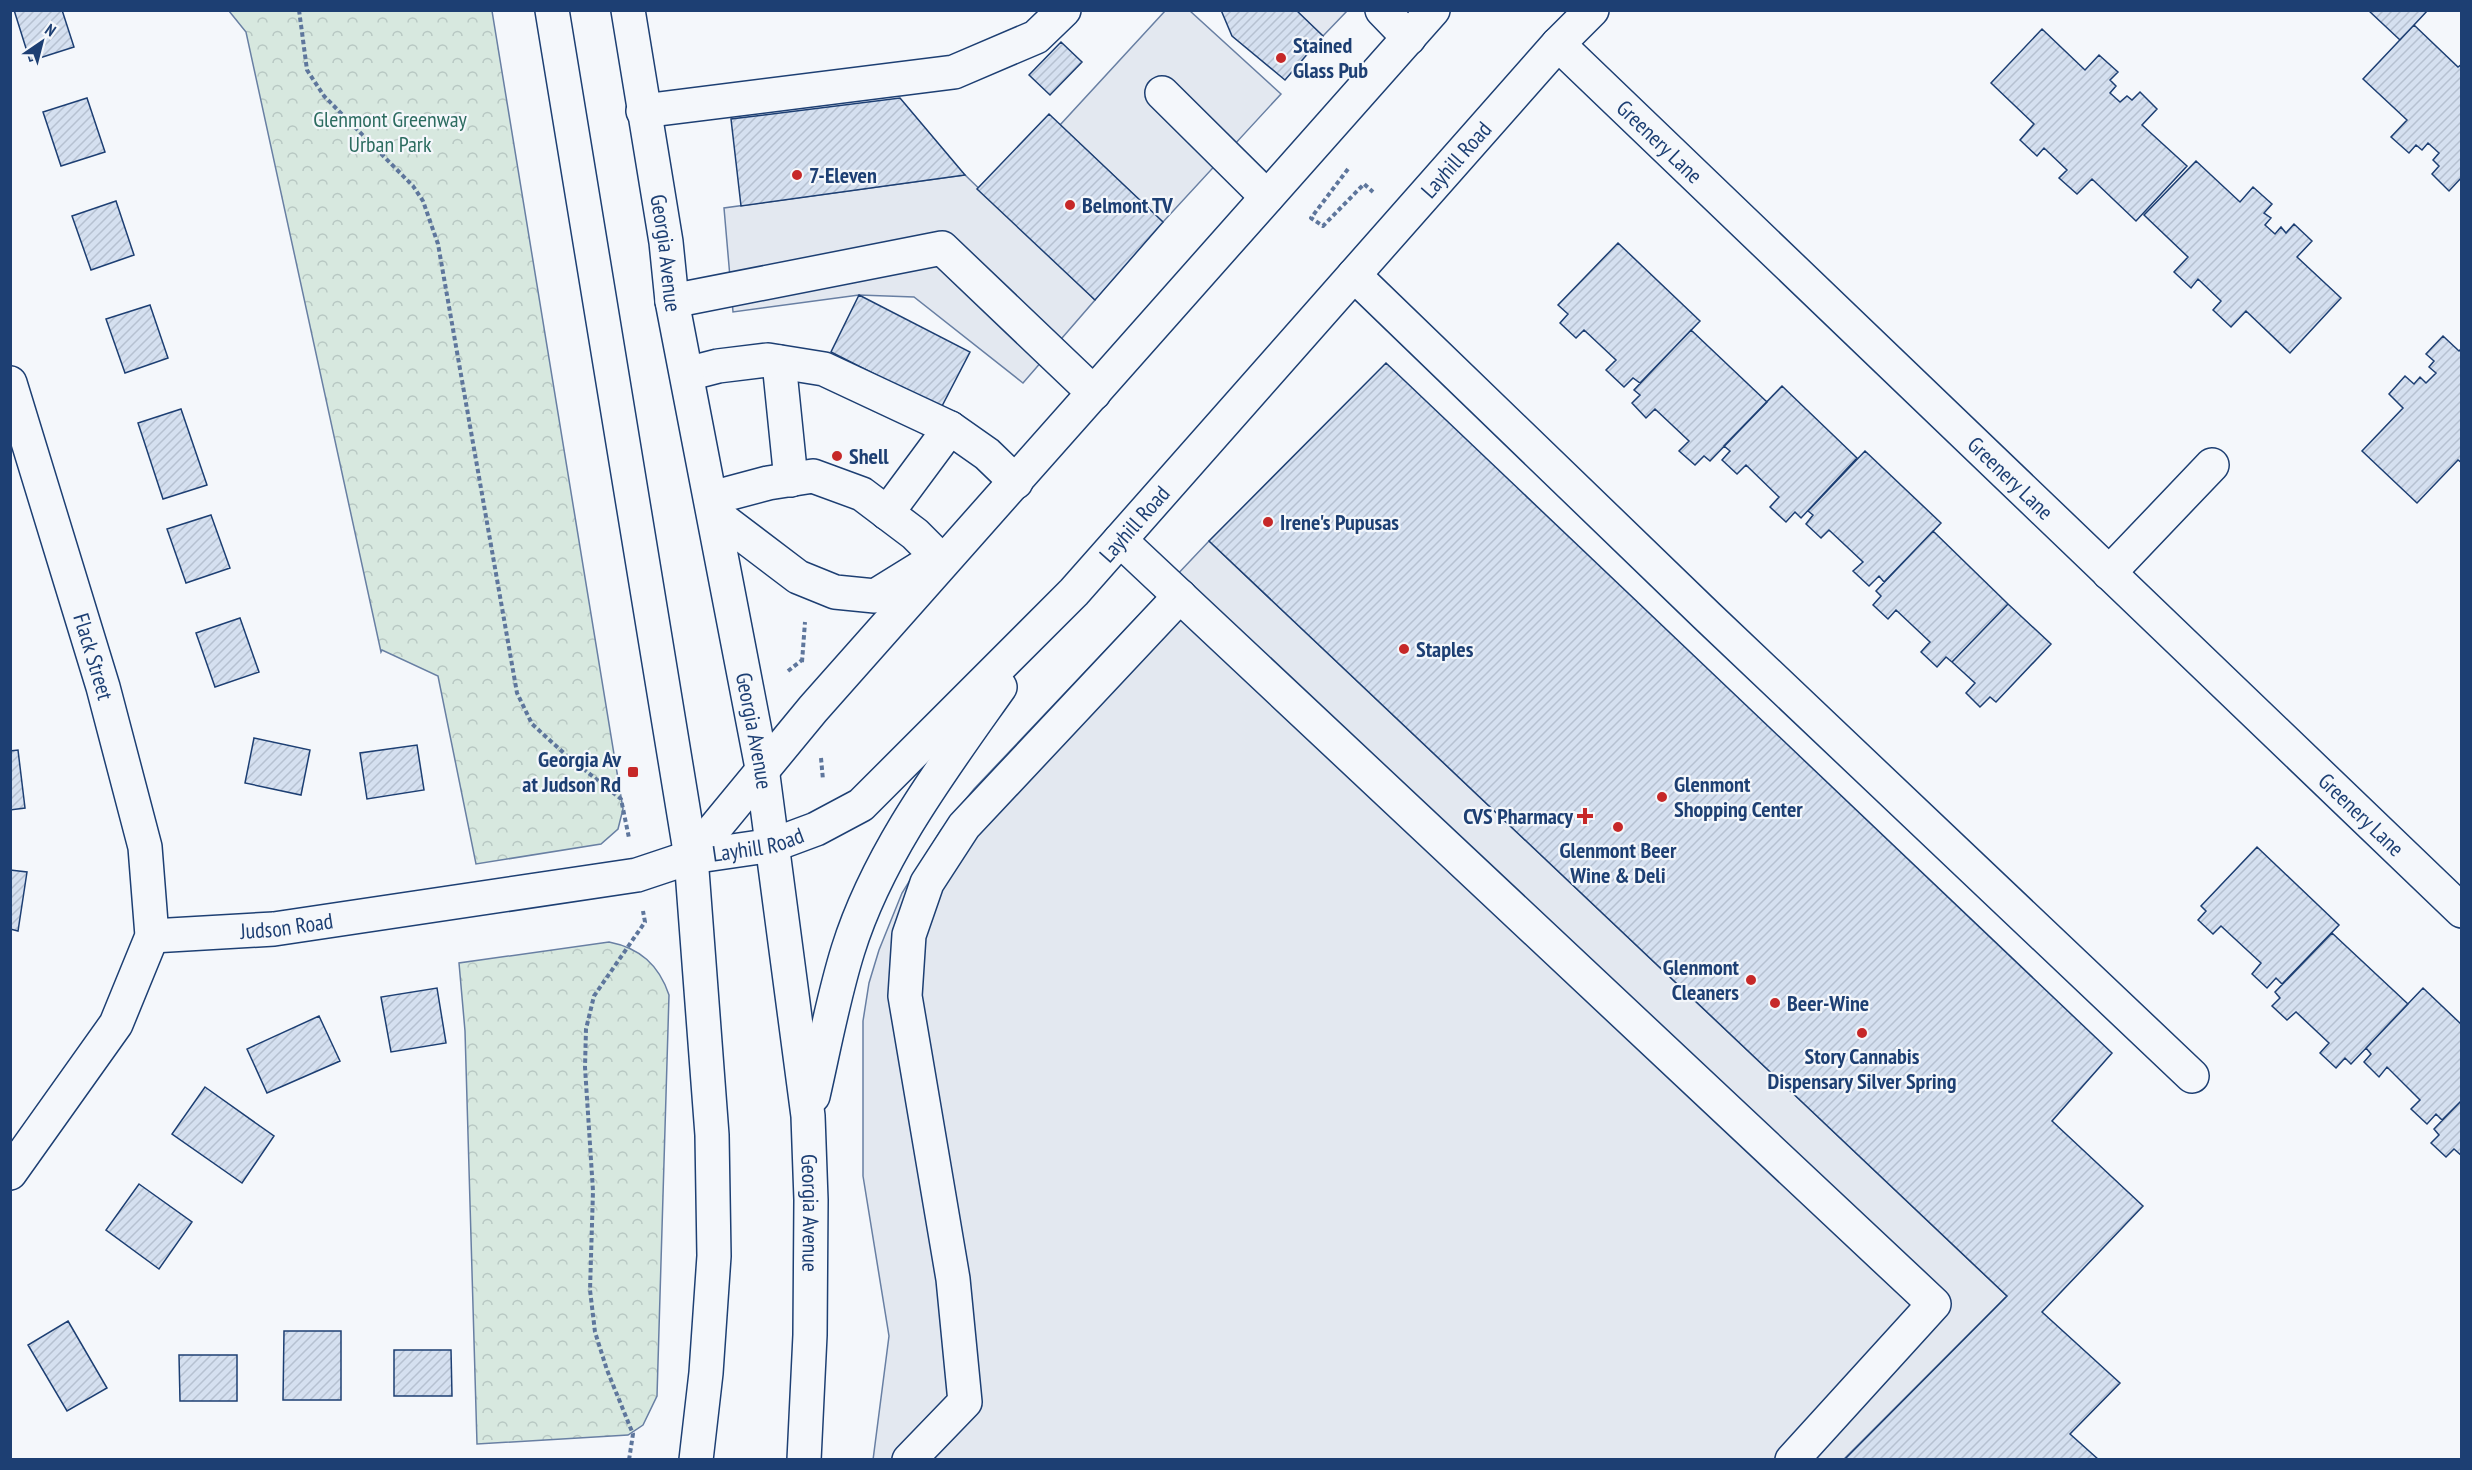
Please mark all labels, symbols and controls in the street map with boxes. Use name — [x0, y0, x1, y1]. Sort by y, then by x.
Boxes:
north arrow — [12, 12, 72, 72]
text: N — [41, 19, 60, 40]
place label: Stained Glass Pub — [1293, 31, 1368, 84]
marker: Stained Glass Pub — [1274, 51, 1288, 65]
street label: Greenery Lane — [1611, 94, 1709, 189]
park label: Glenmont Greenway Urban Park — [313, 105, 467, 158]
street label: Layhill Road — [1415, 115, 1497, 204]
place label: 7-Eleven — [809, 161, 877, 189]
marker: 7-Eleven — [790, 168, 804, 182]
place label: Belmont TV — [1082, 191, 1174, 219]
street label: Georgia Avenue — [644, 192, 688, 314]
marker: Belmont TV — [1063, 198, 1077, 212]
street label: Greenery Lane — [1962, 430, 2059, 526]
place label: Shell — [849, 442, 889, 470]
marker: Shell — [830, 449, 844, 463]
street label: Layhill Road — [1093, 480, 1175, 568]
place label: Irene's Pupusas — [1280, 508, 1399, 536]
marker: Irene's Pupusas — [1261, 515, 1275, 529]
street label: Flack Street — [67, 610, 120, 703]
place label: Staples — [1416, 635, 1474, 663]
marker: Staples — [1397, 642, 1411, 656]
street label: Georgia Avenue — [730, 670, 779, 791]
place label: Georgia Av at Judson Rd — [522, 745, 622, 798]
marker: Georgia Av at Judson Rd — [626, 765, 640, 779]
street label: Greenery Lane — [2312, 767, 2410, 862]
place label: Glenmont Shopping Center — [1674, 770, 1803, 823]
marker: Glenmont Shopping Center — [1655, 790, 1669, 804]
place label: CVS Pharmacy — [1463, 802, 1574, 830]
marker: CVS Pharmacy — [1578, 809, 1592, 823]
marker: Glenmont Beer Wine & Deli — [1611, 820, 1625, 834]
street label: Layhill Road — [710, 821, 807, 868]
place label: Glenmont Beer Wine & Deli — [1560, 836, 1677, 889]
street label: Judson Road — [238, 906, 335, 945]
place label: Glenmont Cleaners — [1663, 953, 1740, 1006]
marker: Glenmont Cleaners — [1744, 973, 1758, 987]
place label: Beer-Wine — [1787, 989, 1869, 1017]
marker: Beer-Wine — [1768, 996, 1782, 1010]
marker: Story Cannabis Dispensary Silver Spring — [1855, 1026, 1869, 1040]
place label: Story Cannabis Dispensary Silver Spring — [1768, 1042, 1956, 1095]
street label: Georgia Avenue — [795, 1153, 825, 1272]

